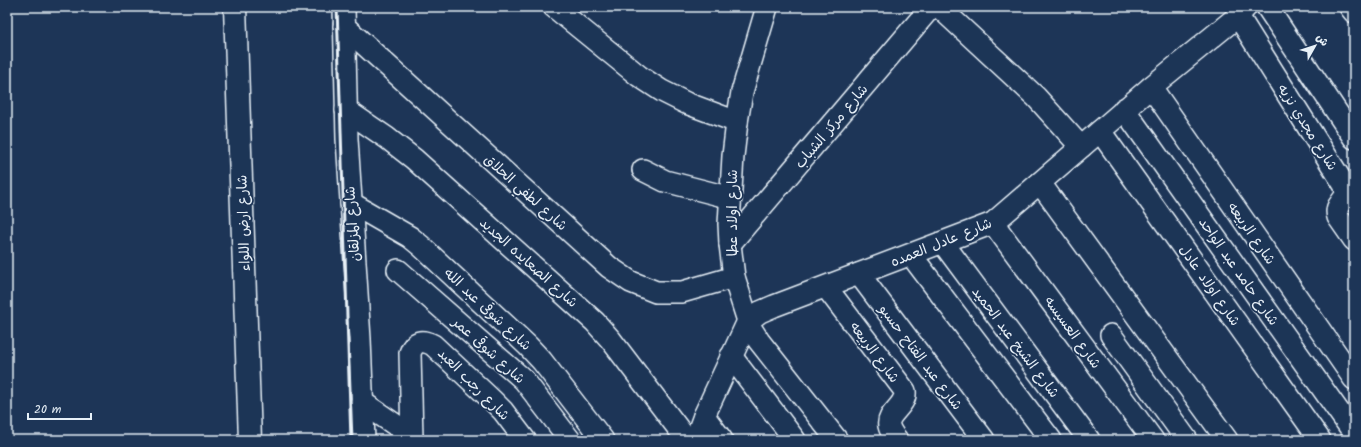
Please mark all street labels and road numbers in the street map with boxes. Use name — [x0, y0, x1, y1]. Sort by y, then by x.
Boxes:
street label: شارع مركز الشباب — [790, 79, 874, 174]
street label: شارع مجدي نزيه — [1272, 80, 1343, 175]
street label: شارع لطفي الحلاق — [478, 149, 572, 237]
street label: شارع اولاد عطا — [722, 169, 744, 257]
street label: شارع ارض اللواء — [231, 174, 257, 272]
street label: شارع المزلقان — [339, 185, 367, 262]
street label: شارع الربيعه — [1222, 198, 1281, 269]
street label: شارع الصعايده الجديد — [474, 212, 583, 313]
street label: شارع عادل العمده — [887, 213, 995, 273]
street label: شارع حامد عبد الواحد — [1192, 213, 1284, 330]
street label: شارع اولاد عادل — [1173, 240, 1245, 331]
street label: شارع شوقى عبد الله — [438, 263, 536, 356]
street label: شارع الشيخ عبد الحميد — [966, 282, 1064, 403]
street label: شارع العسيسه — [1038, 292, 1106, 374]
street label: شارع عبد الفتاح حسبو — [872, 299, 967, 415]
street label: شارع شوقى عمر — [446, 311, 530, 390]
street label: شارع الربيعه — [844, 317, 905, 388]
street label: شارع رجب العبد — [432, 343, 515, 426]

